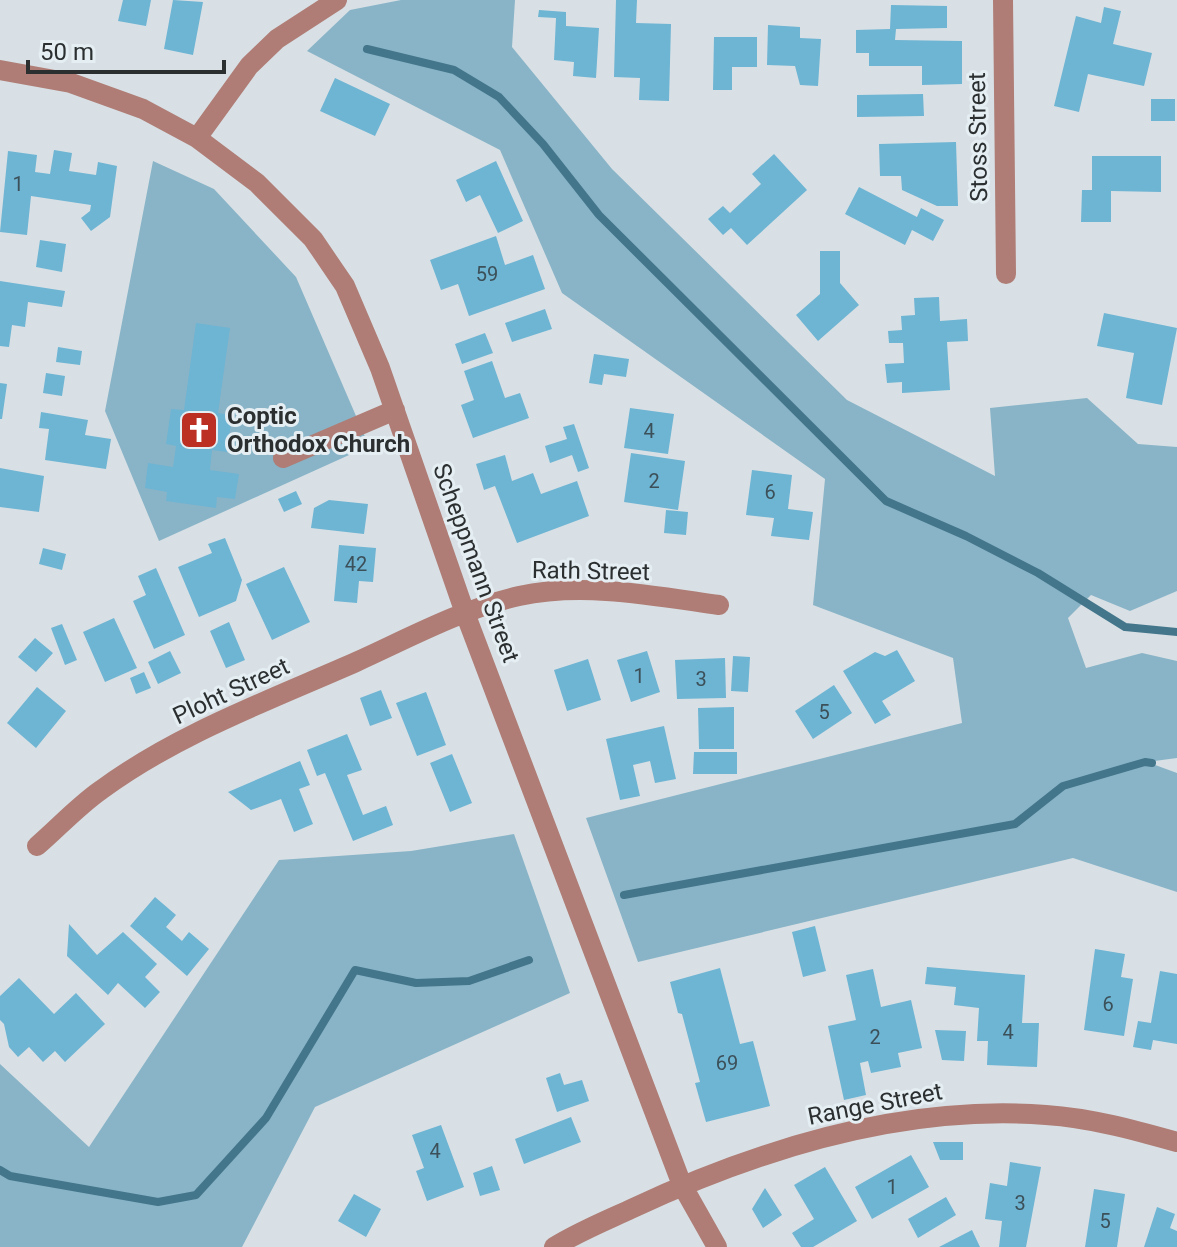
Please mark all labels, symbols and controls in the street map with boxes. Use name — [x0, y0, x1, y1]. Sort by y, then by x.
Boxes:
scale bar — [28, 24, 224, 74]
text: 50 m — [40, 38, 94, 66]
street label: Stoss Street — [963, 72, 993, 202]
house number: 1 — [12, 172, 24, 196]
house number: 59 — [476, 262, 498, 286]
place label: Coptic Orthodox Church — [227, 402, 410, 458]
church icon: Coptic Orthodox Church — [178, 409, 220, 451]
house number: 4 — [643, 419, 655, 443]
street label: Scheppmann Street — [427, 460, 525, 666]
house number: 2 — [648, 469, 660, 493]
house number: 6 — [764, 480, 776, 504]
house number: 42 — [345, 552, 367, 576]
street label: Rath Street — [532, 556, 650, 586]
street label: Ploht Street — [168, 652, 294, 730]
house number: 1 — [633, 664, 645, 688]
house number: 3 — [695, 667, 707, 691]
house number: 5 — [818, 700, 830, 724]
house number: 6 — [1102, 992, 1114, 1016]
house number: 4 — [1002, 1020, 1014, 1044]
house number: 2 — [869, 1025, 881, 1049]
house number: 69 — [716, 1051, 738, 1075]
street label: Range Street — [805, 1077, 945, 1131]
house number: 4 — [429, 1139, 441, 1163]
house number: 1 — [886, 1175, 898, 1199]
house number: 3 — [1014, 1191, 1026, 1215]
house number: 5 — [1099, 1209, 1111, 1233]

